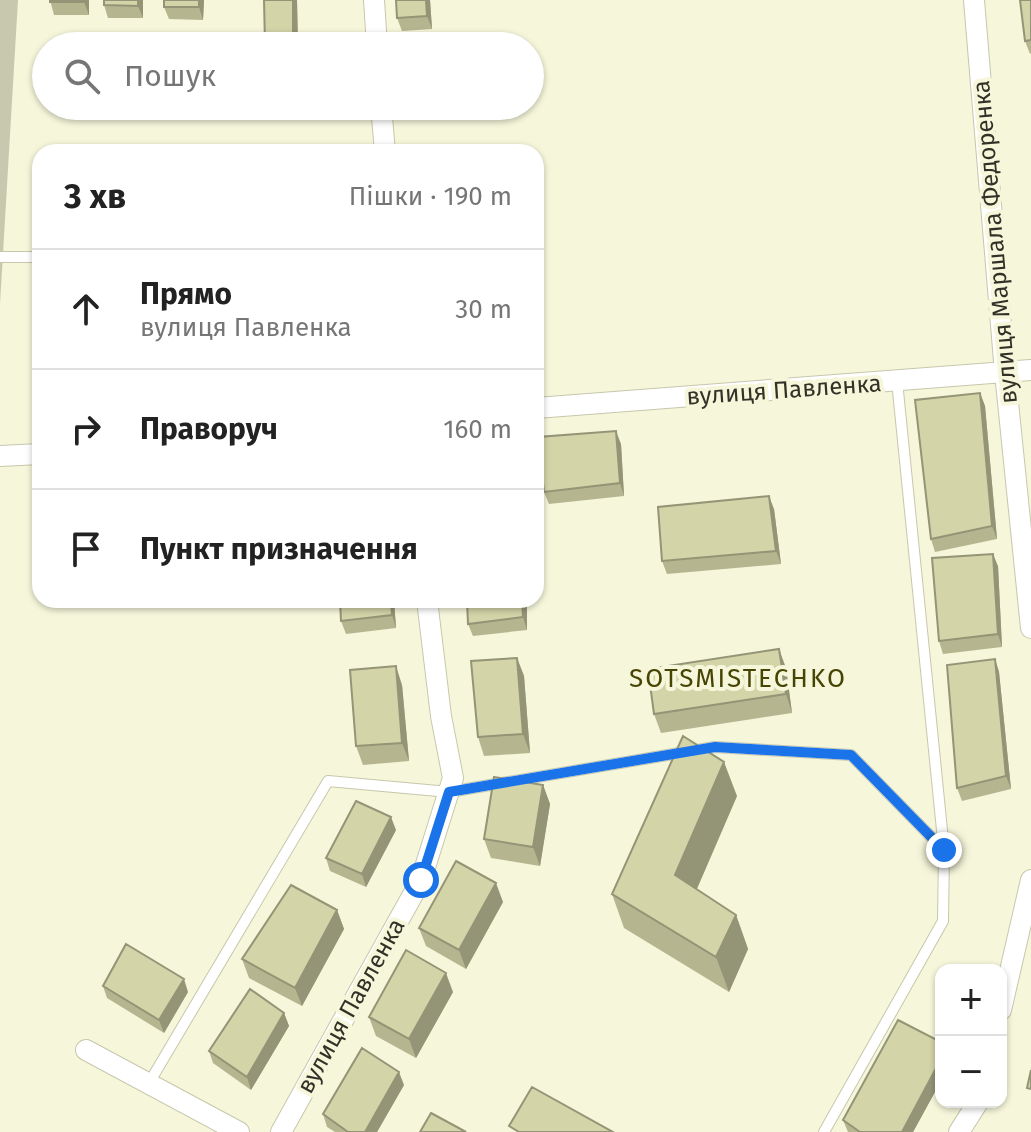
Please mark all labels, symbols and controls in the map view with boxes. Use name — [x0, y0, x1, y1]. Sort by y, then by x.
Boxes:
search box — [32, 32, 544, 120]
icon: search — [60, 54, 104, 98]
text: Пошук — [124, 58, 216, 94]
street label: вулиця Маршала Федоренка — [967, 79, 1023, 405]
text: 3 хв — [64, 176, 126, 217]
text: Пішки · 190 m — [349, 181, 512, 212]
text: Прямо — [140, 276, 232, 312]
icon: ahead — [64, 287, 108, 331]
text: 30 m — [455, 294, 512, 325]
text: вулиця Павленка — [140, 312, 352, 343]
street label: вулиця Павленка — [686, 369, 882, 411]
icon: right — [64, 407, 108, 451]
text: Праворуч — [140, 411, 278, 447]
text: 160 m — [443, 414, 512, 445]
icon: arrive — [64, 527, 108, 571]
text: Пункт призначення — [140, 531, 418, 567]
district label: SOTSMISTECHKO — [629, 663, 847, 694]
route end — [926, 832, 962, 868]
route start — [403, 862, 439, 898]
street label: вулиця Павленка — [291, 914, 411, 1098]
map controls — [935, 964, 1007, 1108]
button: + — [935, 964, 1007, 1036]
button: − — [935, 1036, 1007, 1108]

